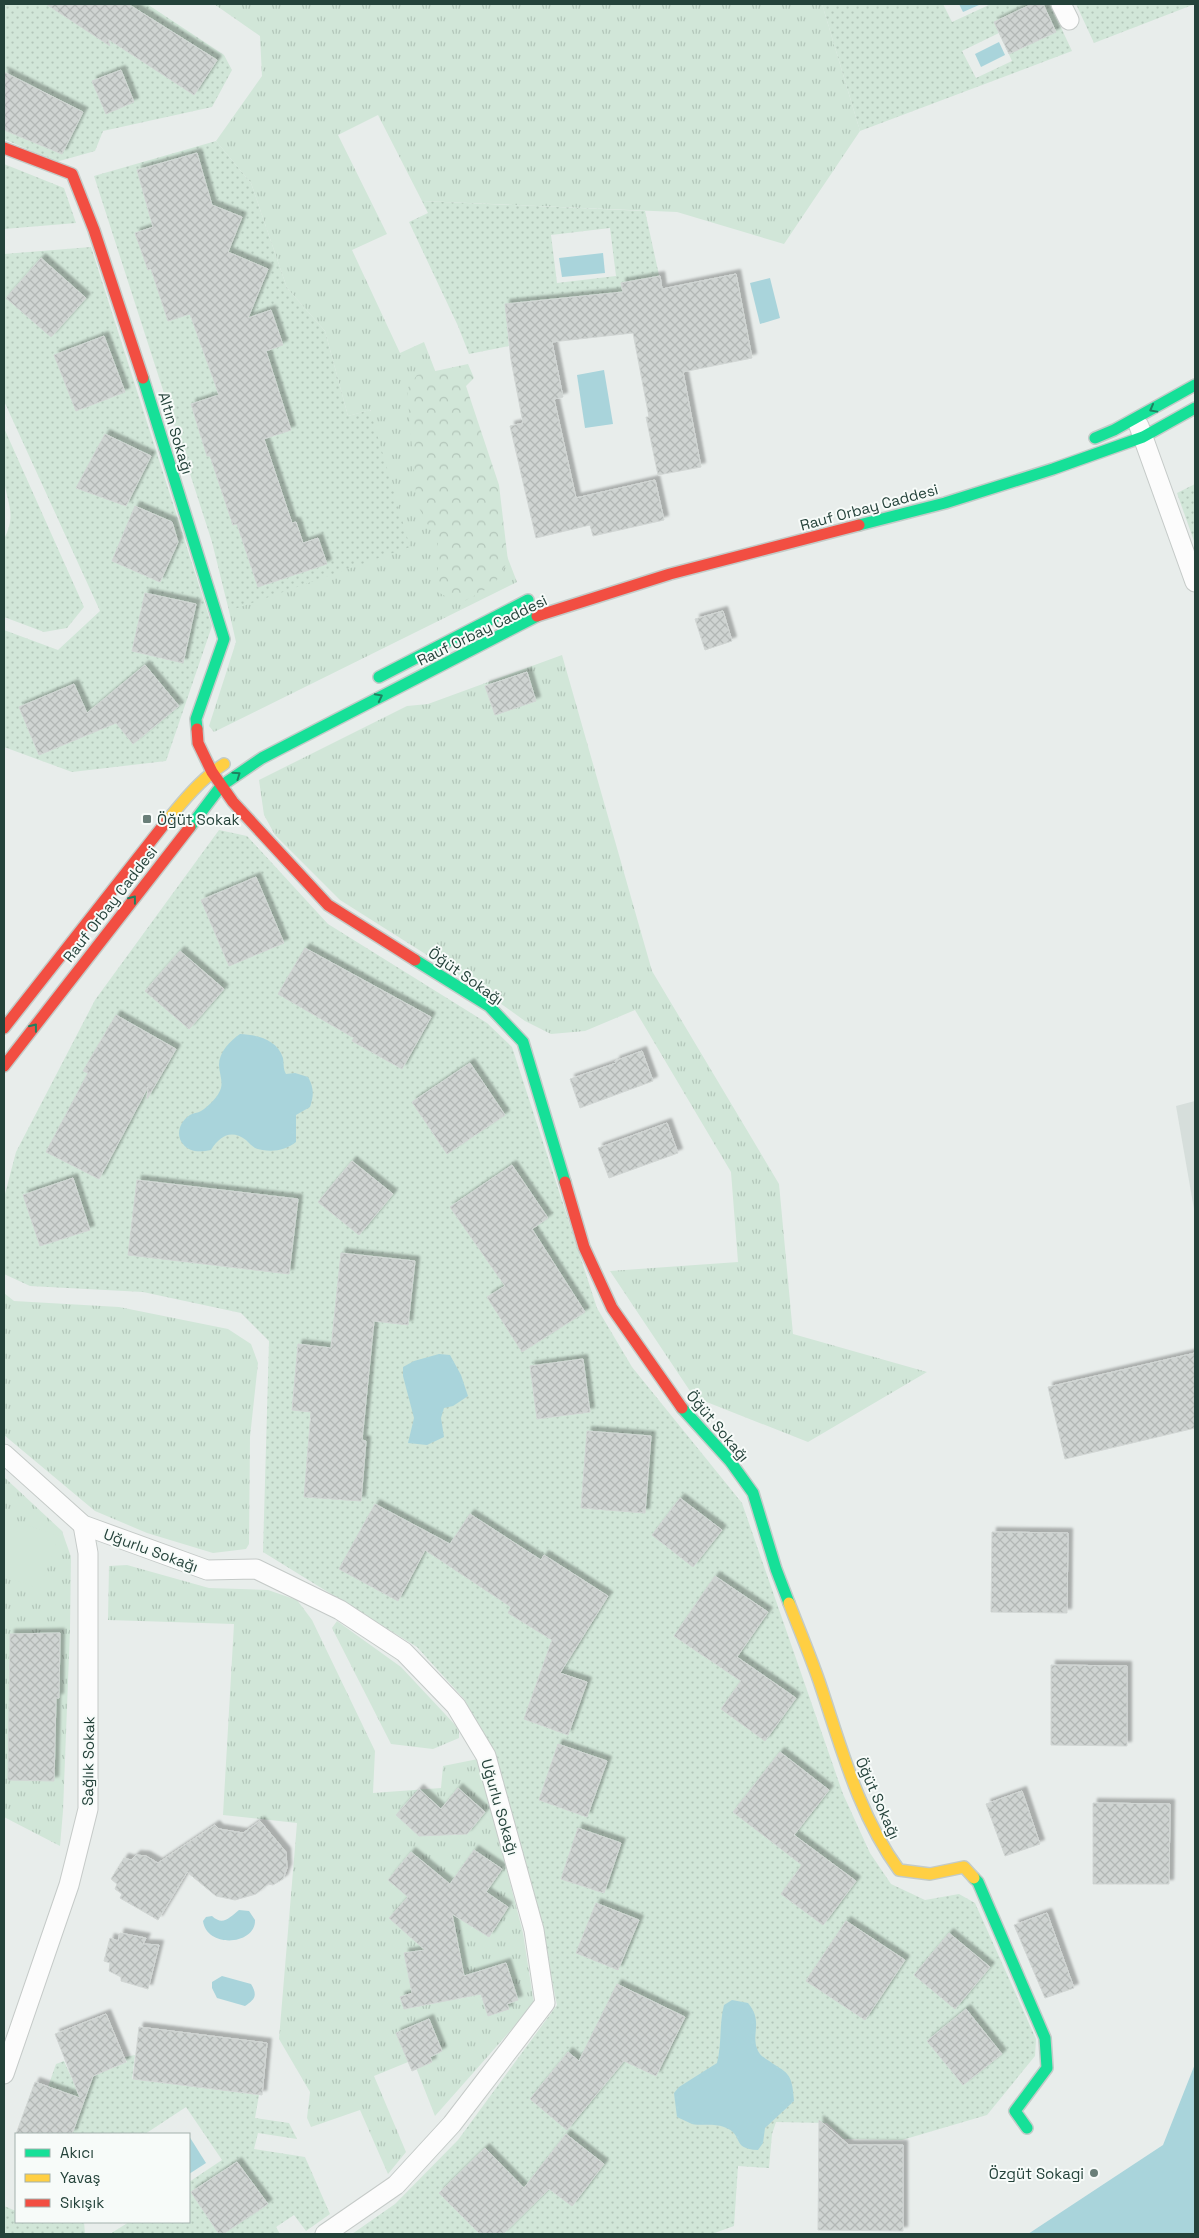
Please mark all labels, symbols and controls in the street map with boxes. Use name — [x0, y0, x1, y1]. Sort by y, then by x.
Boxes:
street label: Altın Sokağı — [155, 390, 197, 476]
one-way arrow — [1149, 402, 1158, 412]
street label: Rauf Orbay Caddesi — [798, 479, 940, 535]
street label: Rauf Orbay Caddesi — [414, 590, 550, 670]
one-way arrow — [374, 693, 383, 703]
one-way arrow — [231, 772, 241, 781]
place label: Öğüt Sokak — [157, 810, 240, 829]
marker: Öğüt Sokak — [141, 813, 153, 825]
street label: Rauf Orbay Caddesi — [59, 842, 161, 966]
one-way arrow — [128, 896, 136, 905]
street label: Öğüt Sokağı — [425, 943, 507, 1009]
one-way arrow — [28, 1024, 36, 1033]
street label: Öğüt Sokağı — [683, 1386, 753, 1466]
street label: Uğurlu Sokağı — [101, 1524, 201, 1576]
street label: Sağlık Sokak — [78, 1716, 98, 1806]
street label: Öğüt Sokağı — [851, 1754, 905, 1842]
street label: Uğurlu Sokağı — [477, 1757, 523, 1857]
legend — [15, 2133, 190, 2223]
text: Akıcı — [60, 2143, 94, 2162]
place label: Özgüt Sokagi — [989, 2164, 1084, 2183]
marker: Özgüt Sokagi — [1088, 2167, 1100, 2179]
text: Yavaş — [60, 2168, 101, 2187]
text: Sıkışık — [60, 2193, 104, 2212]

